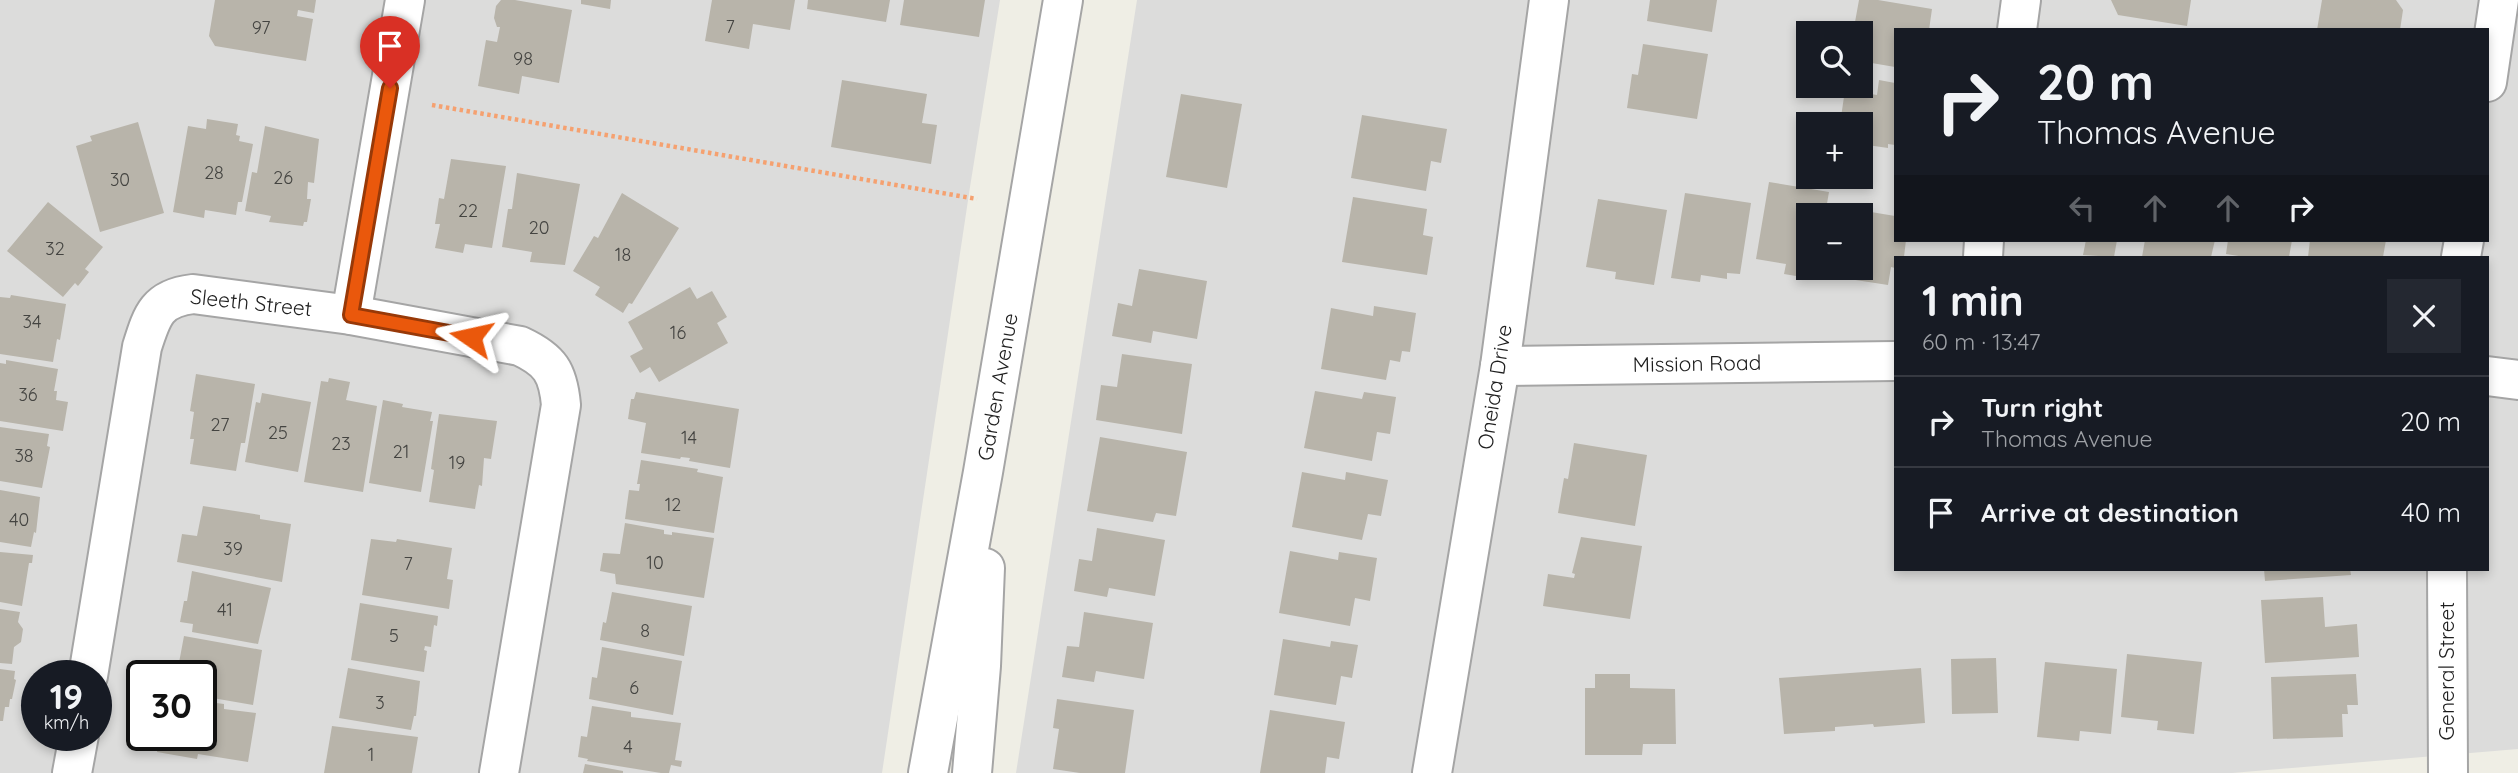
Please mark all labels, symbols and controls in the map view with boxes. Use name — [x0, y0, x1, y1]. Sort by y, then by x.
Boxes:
house number: 7 — [725, 15, 735, 38]
house number: 97 — [252, 16, 270, 39]
pin — [360, 16, 420, 88]
map controls — [1796, 21, 1873, 280]
button: search — [1796, 21, 1873, 98]
icon: arrive — [371, 27, 409, 65]
house number: 98 — [513, 47, 533, 70]
text: 20 m — [2037, 51, 2154, 112]
icon: right — [1922, 56, 2013, 147]
button: + — [1796, 112, 1873, 189]
text: Thomas Avenue — [2037, 112, 2276, 152]
house number: 28 — [204, 161, 224, 184]
house number: 26 — [273, 166, 293, 189]
house number: 30 — [110, 168, 130, 191]
icon: left — [2063, 189, 2101, 227]
icon: ahead — [2136, 189, 2174, 227]
icon: ahead — [2209, 189, 2247, 227]
icon: right — [2282, 189, 2320, 227]
house number: 22 — [458, 199, 478, 222]
button: − — [1796, 203, 1873, 280]
house number: 20 — [529, 216, 549, 239]
house number: 32 — [45, 237, 65, 260]
house number: 18 — [615, 243, 631, 266]
text: 1 min — [1922, 274, 2024, 327]
button: close — [2387, 279, 2461, 353]
street label: Sleeth Street — [189, 283, 313, 321]
position arrow — [434, 300, 508, 374]
house number: 34 — [23, 310, 41, 333]
street label: Garden Avenue — [971, 311, 1023, 463]
house number: 16 — [670, 321, 686, 344]
street label: Oneida Drive — [1471, 322, 1517, 451]
text: 60 m · 13:47 — [1922, 327, 2040, 356]
street label: Mission Road — [1632, 349, 1762, 377]
house number: 36 — [18, 383, 38, 406]
text: Turn right — [1981, 391, 2103, 424]
icon: right — [1922, 403, 1960, 441]
text: 20 m — [2400, 405, 2461, 438]
house number: 27 — [211, 413, 229, 436]
house number: 25 — [268, 421, 288, 444]
text: Thomas Avenue — [1981, 424, 2153, 453]
house number: 14 — [681, 426, 697, 449]
house number: 23 — [331, 432, 351, 455]
house number: 21 — [393, 440, 409, 463]
house number: 38 — [14, 444, 34, 467]
house number: 19 — [449, 451, 465, 474]
house number: 12 — [665, 493, 681, 516]
icon: arrive — [1922, 494, 1960, 532]
text: Arrive at destination — [1981, 496, 2239, 529]
text: 40 m — [2401, 496, 2461, 529]
house number: 40 — [9, 508, 29, 531]
house number: 39 — [223, 537, 243, 560]
house number: 10 — [646, 551, 664, 574]
house number: 7 — [403, 552, 413, 575]
house number: 41 — [217, 598, 233, 621]
street label: General Street — [2433, 602, 2459, 740]
house number: 8 — [640, 619, 650, 642]
house number: 5 — [389, 624, 399, 647]
speed limit sign: 30 — [126, 660, 217, 751]
text: 19 — [50, 674, 83, 718]
house number: 6 — [629, 676, 639, 699]
house number: 3 — [375, 691, 385, 714]
text: km/h — [44, 711, 89, 734]
house number: 4 — [623, 735, 633, 758]
house number: 1 — [368, 743, 374, 766]

